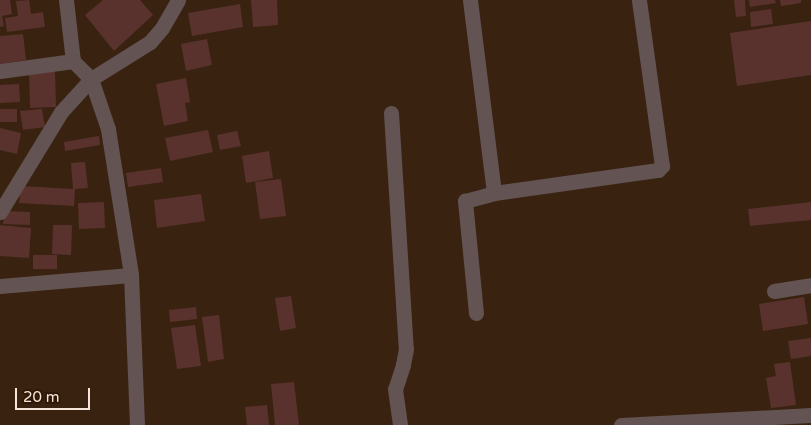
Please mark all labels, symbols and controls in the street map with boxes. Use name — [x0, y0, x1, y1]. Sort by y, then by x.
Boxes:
scale bar — [18, 378, 92, 410]
text: 20 m — [23, 388, 60, 406]

